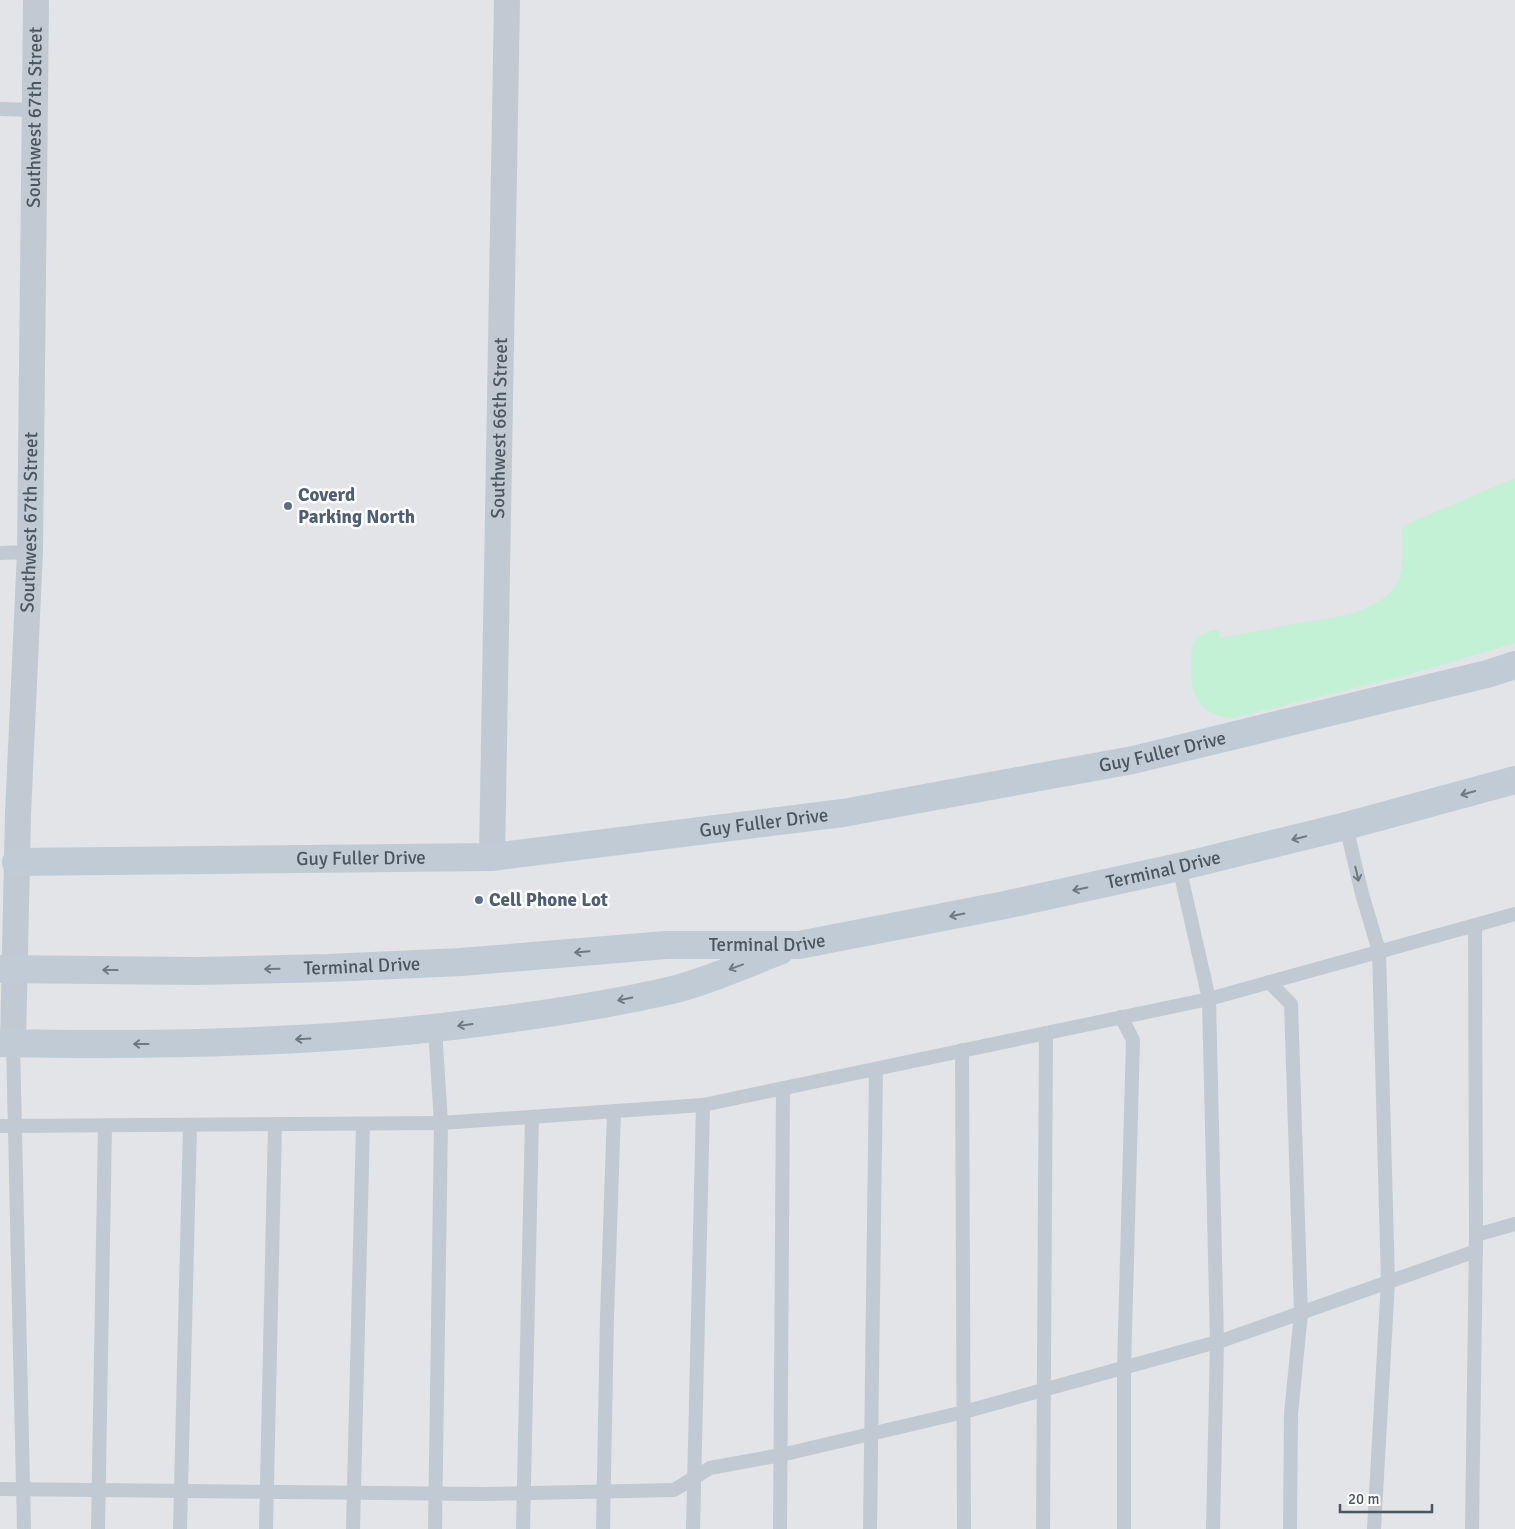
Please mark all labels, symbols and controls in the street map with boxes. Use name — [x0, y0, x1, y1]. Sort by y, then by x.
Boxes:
street label: Southwest 67th Street — [22, 26, 48, 208]
street label: Southwest 66th Street — [486, 337, 513, 519]
street label: Southwest 67th Street — [15, 431, 43, 613]
place label: Coverd Parking North — [298, 483, 415, 529]
marker: Coverd Parking North — [282, 500, 294, 512]
street label: Guy Fuller Drive — [1097, 726, 1228, 778]
one-way arrow — [1460, 789, 1476, 799]
street label: Guy Fuller Drive — [698, 803, 830, 843]
one-way arrow — [1292, 834, 1308, 843]
street label: Terminal Drive — [1104, 845, 1223, 895]
street label: Guy Fuller Drive — [296, 846, 426, 871]
one-way arrow — [1353, 865, 1362, 881]
one-way arrow — [1072, 885, 1088, 894]
place label: Cell Phone Lot — [489, 888, 608, 912]
marker: Cell Phone Lot — [473, 894, 485, 906]
one-way arrow — [950, 910, 966, 920]
street label: Terminal Drive — [709, 928, 827, 957]
one-way arrow — [575, 947, 591, 957]
street label: Terminal Drive — [303, 952, 421, 981]
one-way arrow — [729, 963, 744, 972]
one-way arrow — [264, 964, 280, 974]
one-way arrow — [102, 965, 118, 975]
one-way arrow — [618, 994, 634, 1004]
one-way arrow — [457, 1020, 473, 1030]
one-way arrow — [296, 1035, 312, 1044]
one-way arrow — [133, 1039, 150, 1049]
scale bar — [1340, 1482, 1432, 1514]
text: 20 m — [1348, 1490, 1379, 1508]

